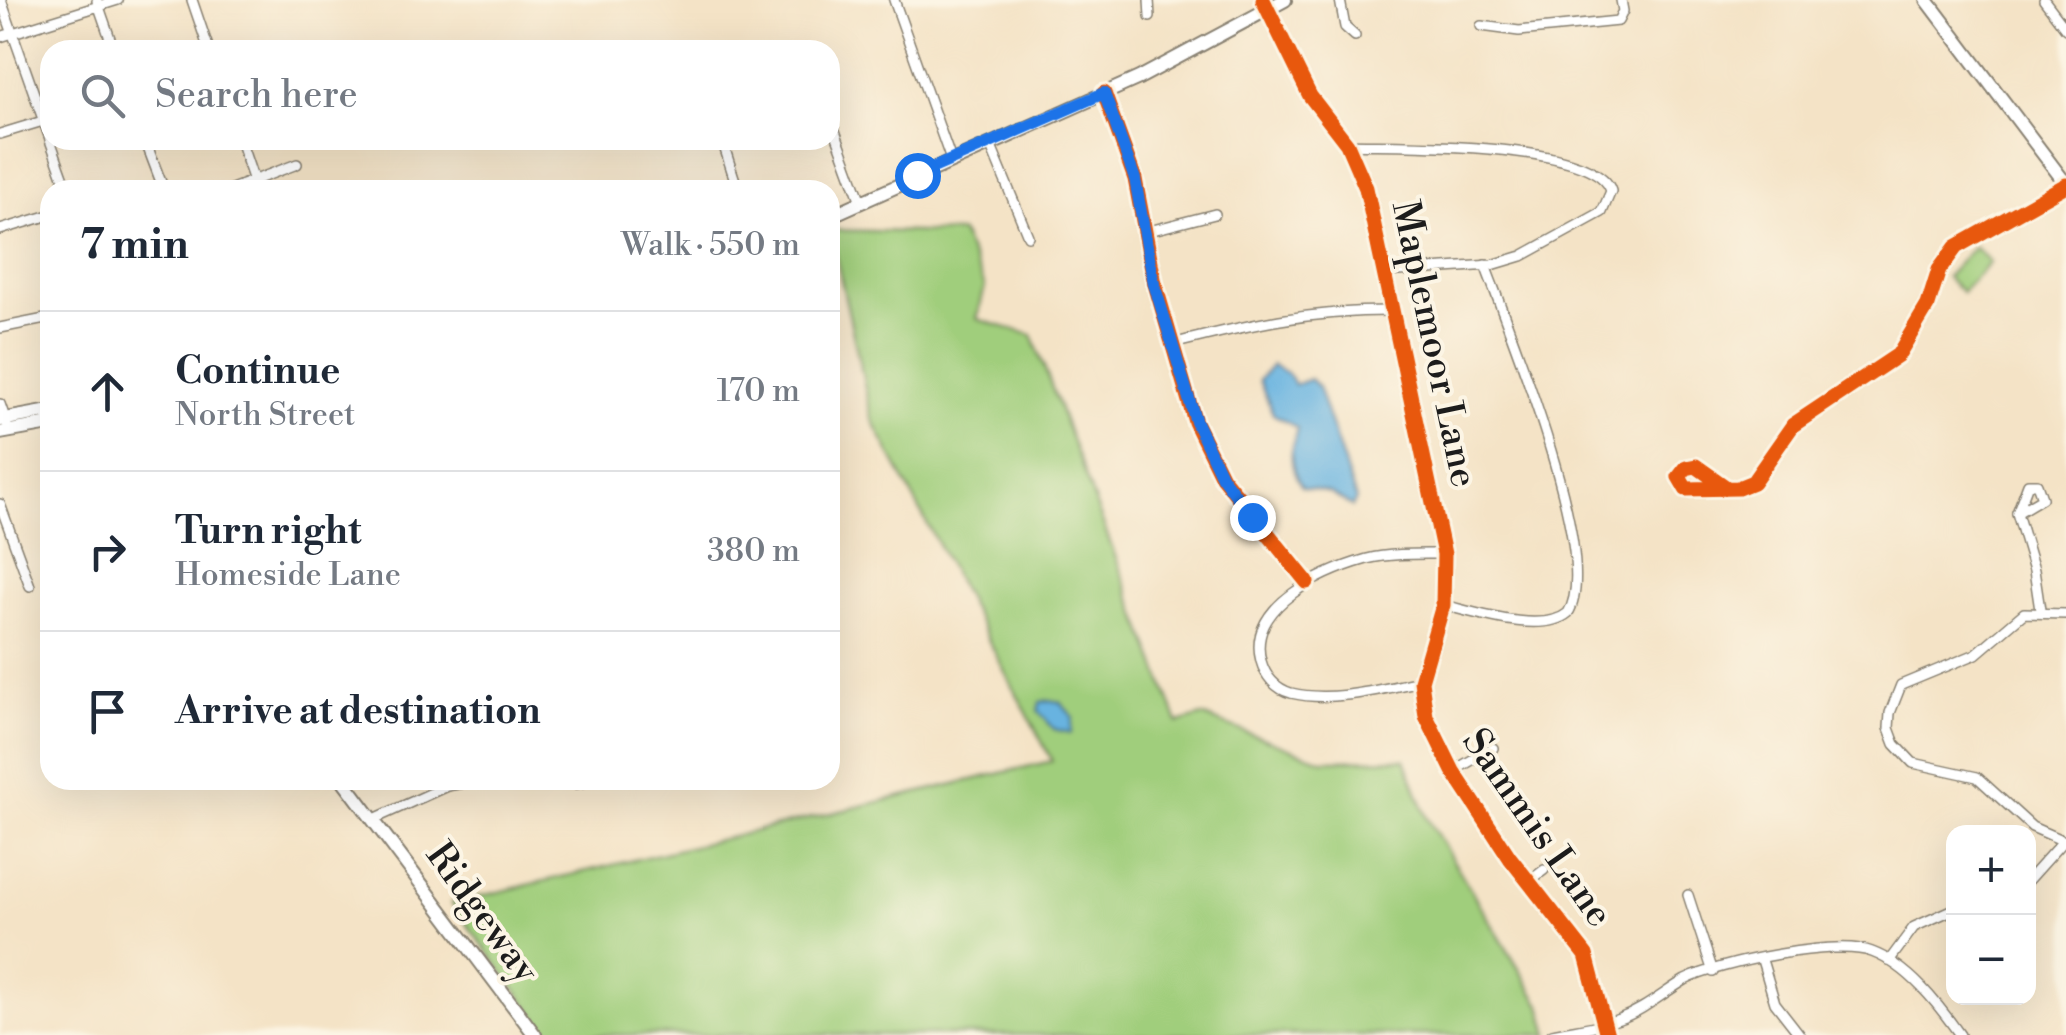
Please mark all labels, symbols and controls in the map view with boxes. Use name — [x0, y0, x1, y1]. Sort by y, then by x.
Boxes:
search box — [40, 40, 840, 150]
icon: search — [75, 68, 130, 123]
text: Search here — [155, 72, 358, 119]
route start — [895, 153, 941, 199]
street label: Maplemoor Lane — [1381, 196, 1487, 492]
text: 7 min — [80, 219, 189, 272]
text: Walk · 550 m — [621, 225, 800, 265]
text: Continue — [175, 348, 340, 395]
icon: ahead — [80, 364, 135, 419]
text: 170 m — [717, 371, 800, 411]
text: North Street — [175, 395, 355, 435]
route end — [1230, 495, 1276, 541]
text: Turn right — [175, 508, 361, 555]
icon: right — [80, 524, 135, 579]
text: 380 m — [707, 531, 800, 571]
text: Homeside Lane — [175, 555, 401, 595]
icon: arrive — [80, 684, 135, 739]
text: Arrive at destination — [175, 688, 541, 735]
street label: Sammis Lane — [1452, 720, 1622, 936]
map controls — [1946, 825, 2036, 1005]
button: + — [1946, 825, 2036, 915]
street label: Ridgeway — [415, 833, 549, 993]
button: − — [1946, 915, 2036, 1005]

